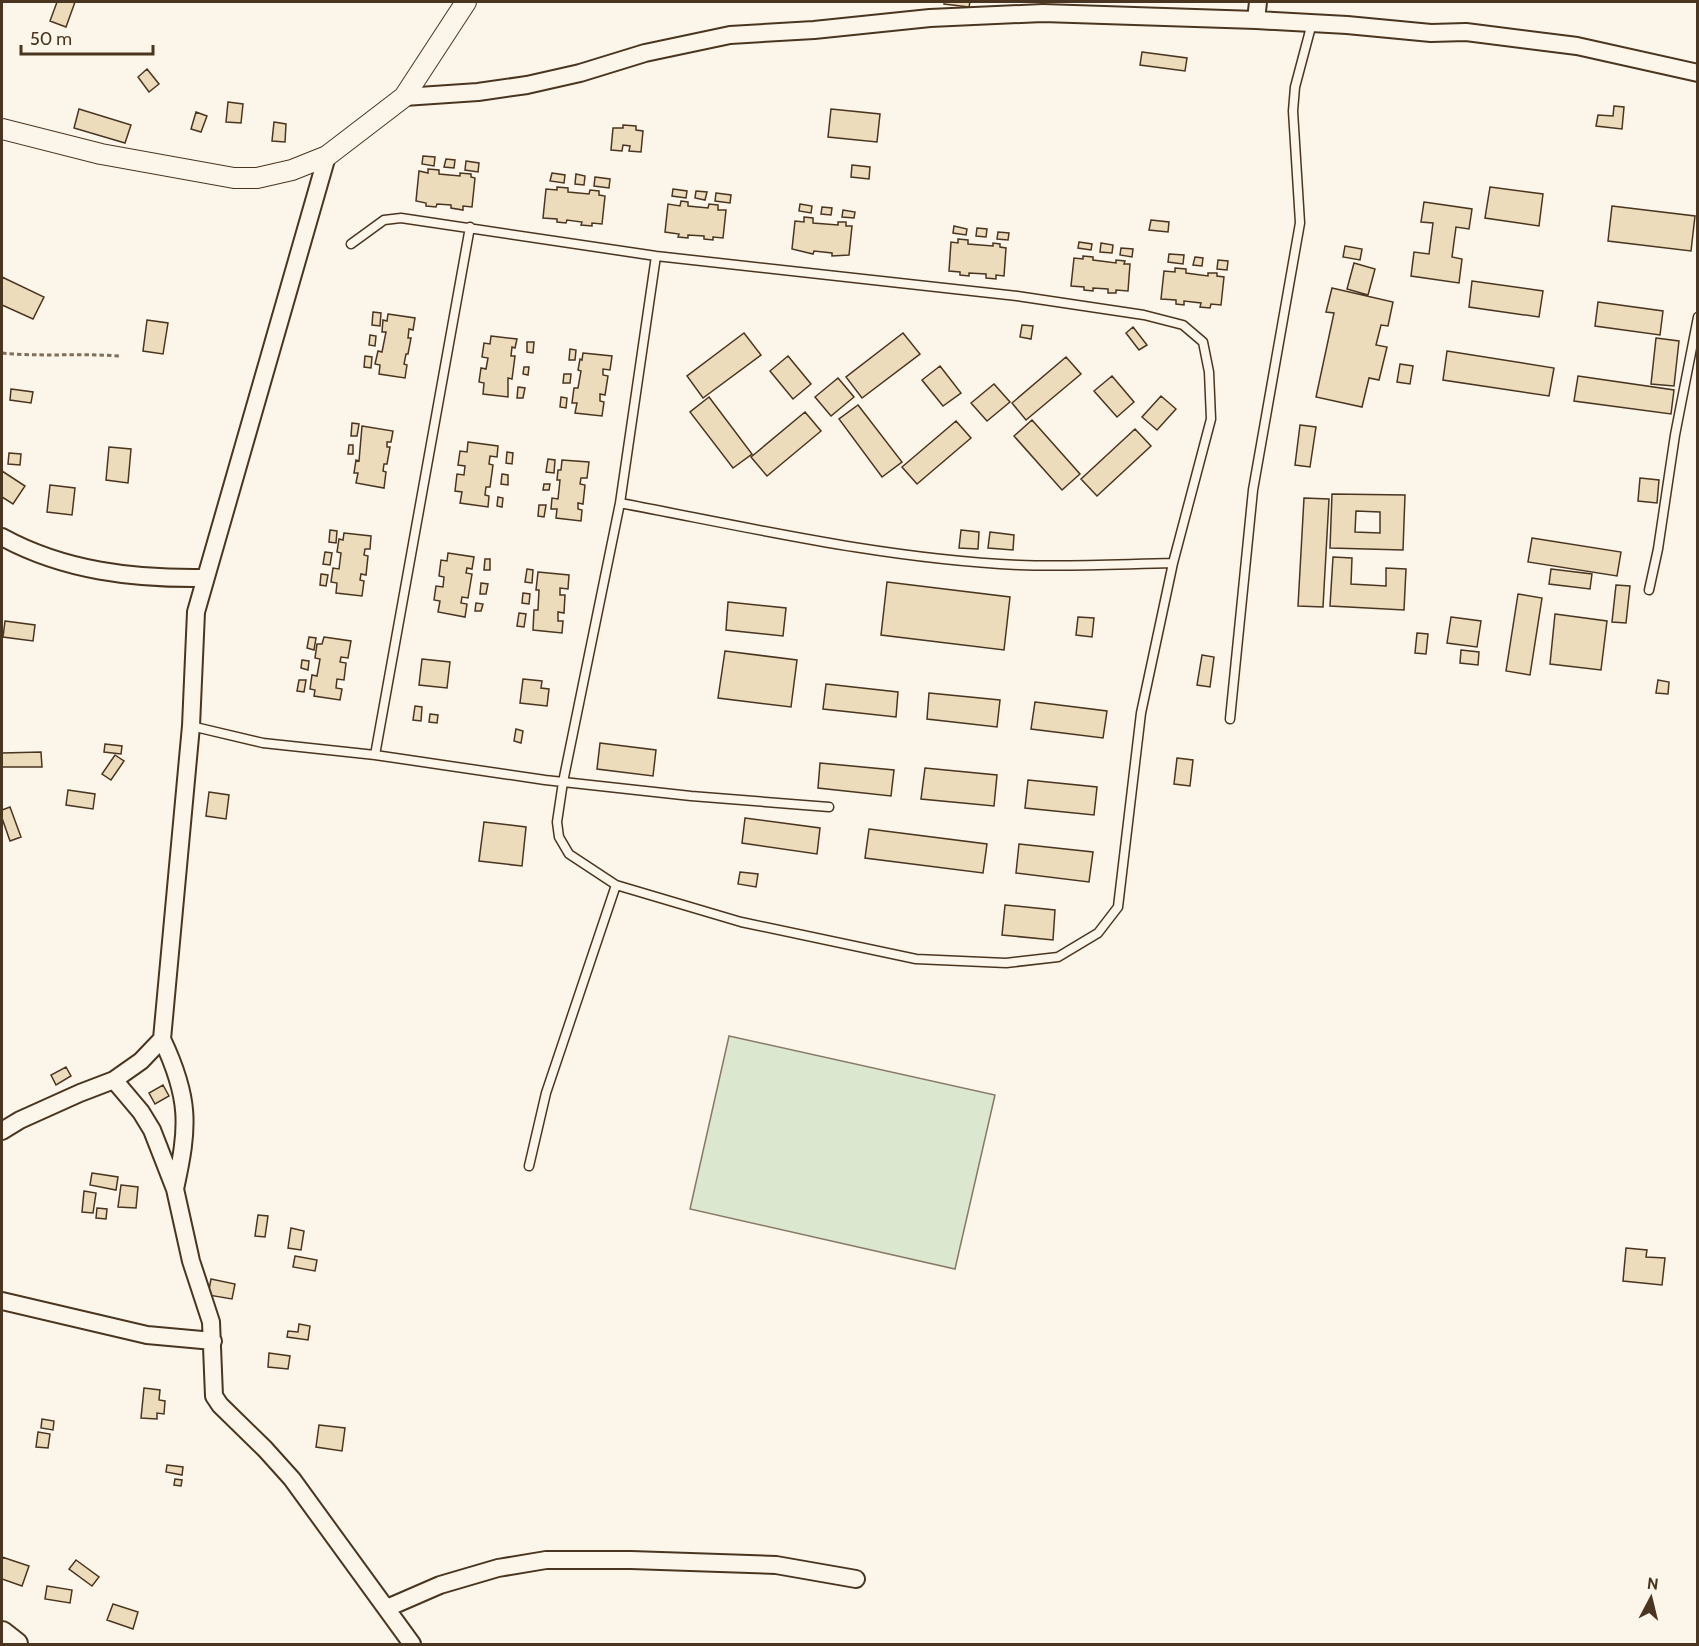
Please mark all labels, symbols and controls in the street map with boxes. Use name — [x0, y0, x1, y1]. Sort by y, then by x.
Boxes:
scale bar — [21, 18, 153, 56]
text: 50 m — [30, 28, 72, 50]
north arrow — [1621, 1568, 1681, 1628]
text: N — [1646, 1573, 1660, 1594]

